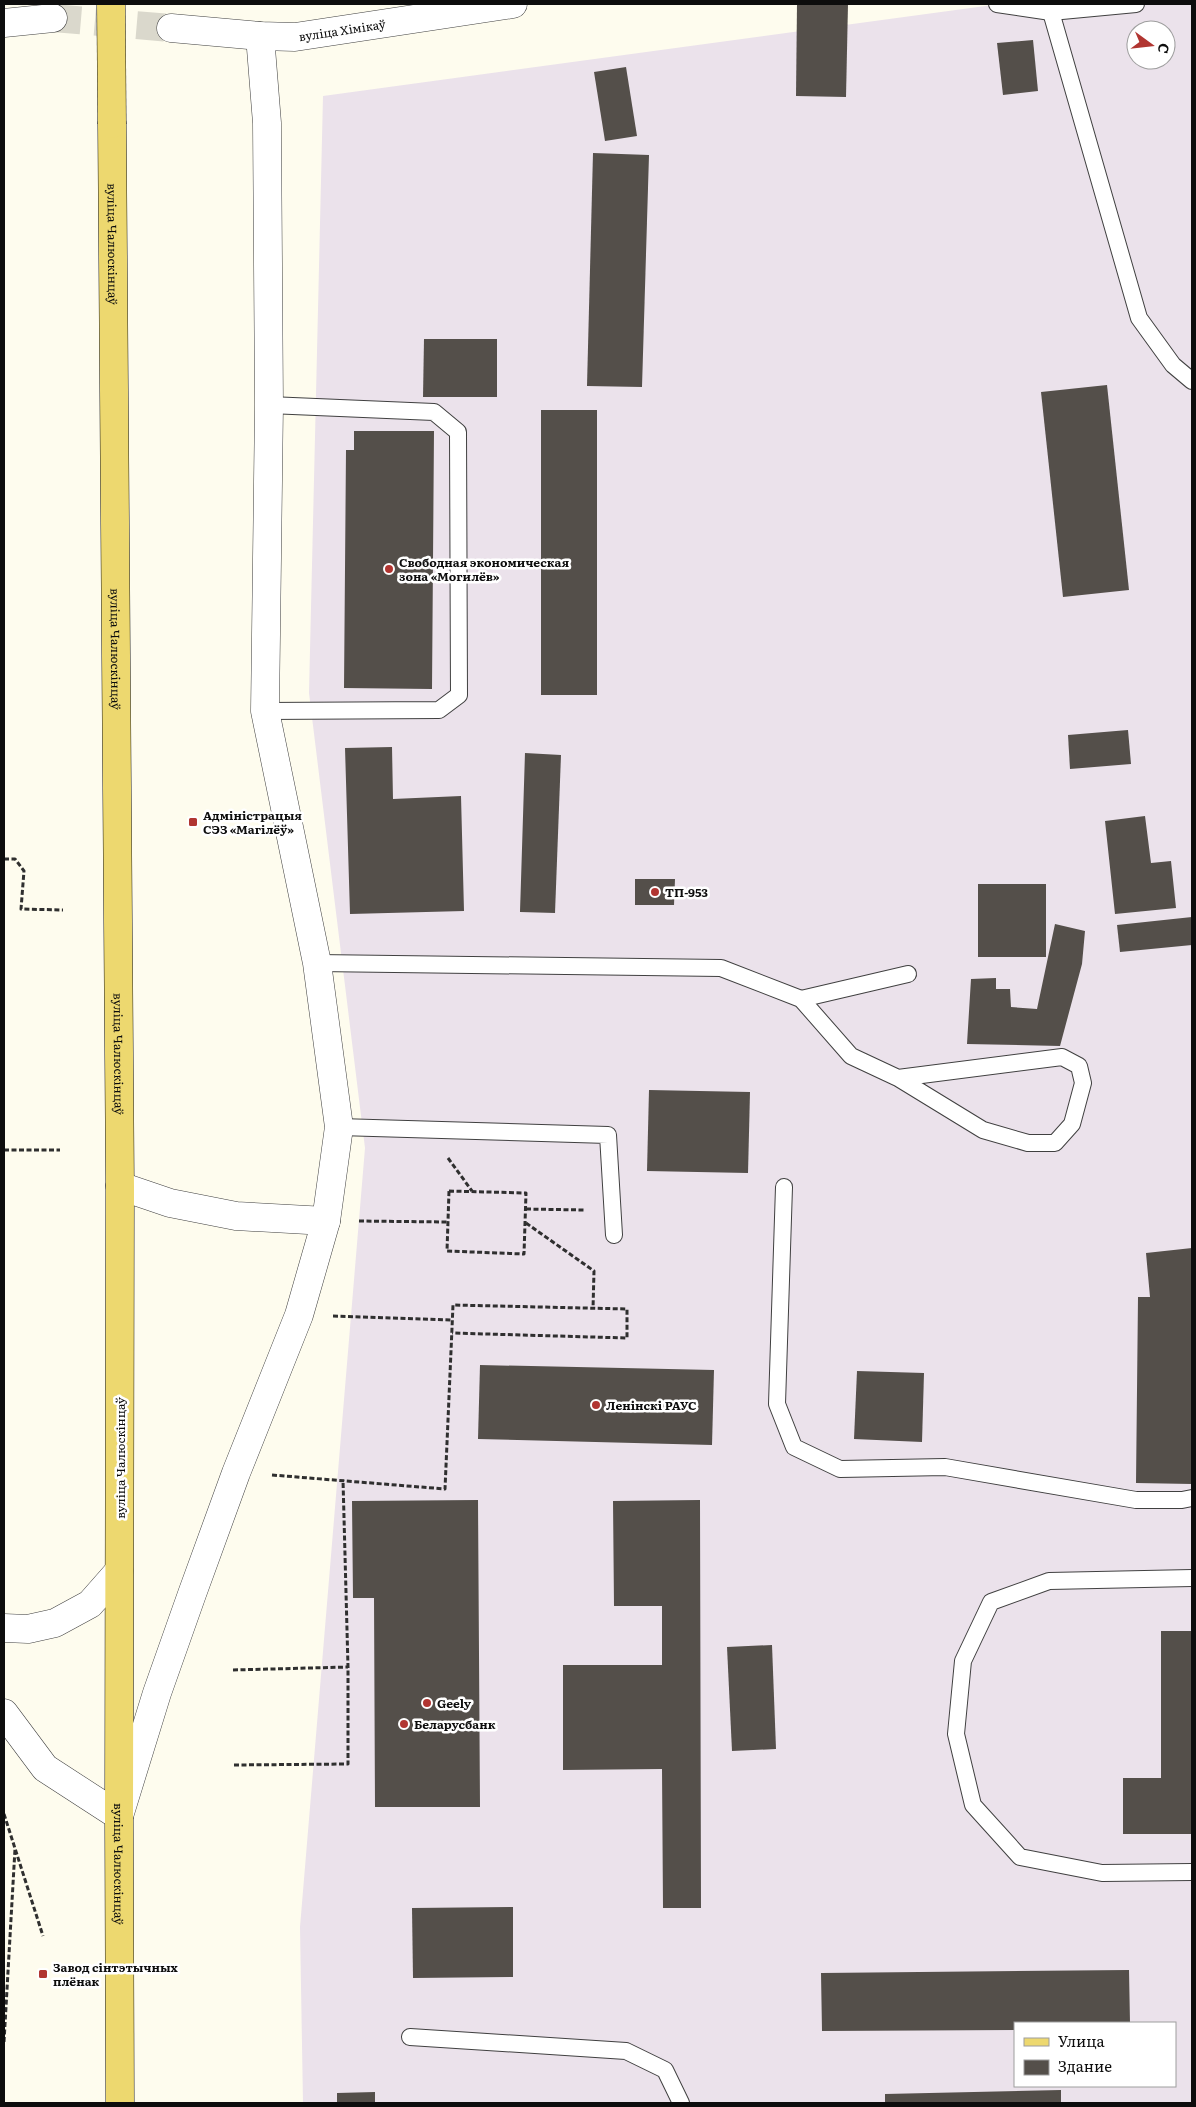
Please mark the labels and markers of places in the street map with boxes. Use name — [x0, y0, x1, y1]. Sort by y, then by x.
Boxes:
place label: Свободная экономическая зона «Могилёв» — [399, 553, 569, 585]
marker: Свободная экономическая зона «Могилёв» — [383, 563, 395, 575]
place label: Адміністрацыя СЭЗ «Магілёў» — [203, 806, 302, 838]
marker: Адміністрацыя СЭЗ «Магілёў» — [187, 816, 199, 828]
place label: ТП-953 — [665, 883, 708, 901]
marker: ТП-953 — [649, 886, 661, 898]
place label: Ленінскі РАУС — [606, 1396, 697, 1414]
marker: Ленінскі РАУС — [590, 1399, 602, 1411]
place label: Geely — [437, 1694, 472, 1712]
marker: Geely — [421, 1697, 433, 1709]
place label: Беларусбанк — [414, 1715, 496, 1733]
marker: Беларусбанк — [398, 1718, 410, 1730]
place label: Завод сінтэтычных плёнак — [53, 1958, 178, 1990]
marker: Завод сінтэтычных плёнак — [37, 1968, 49, 1980]

